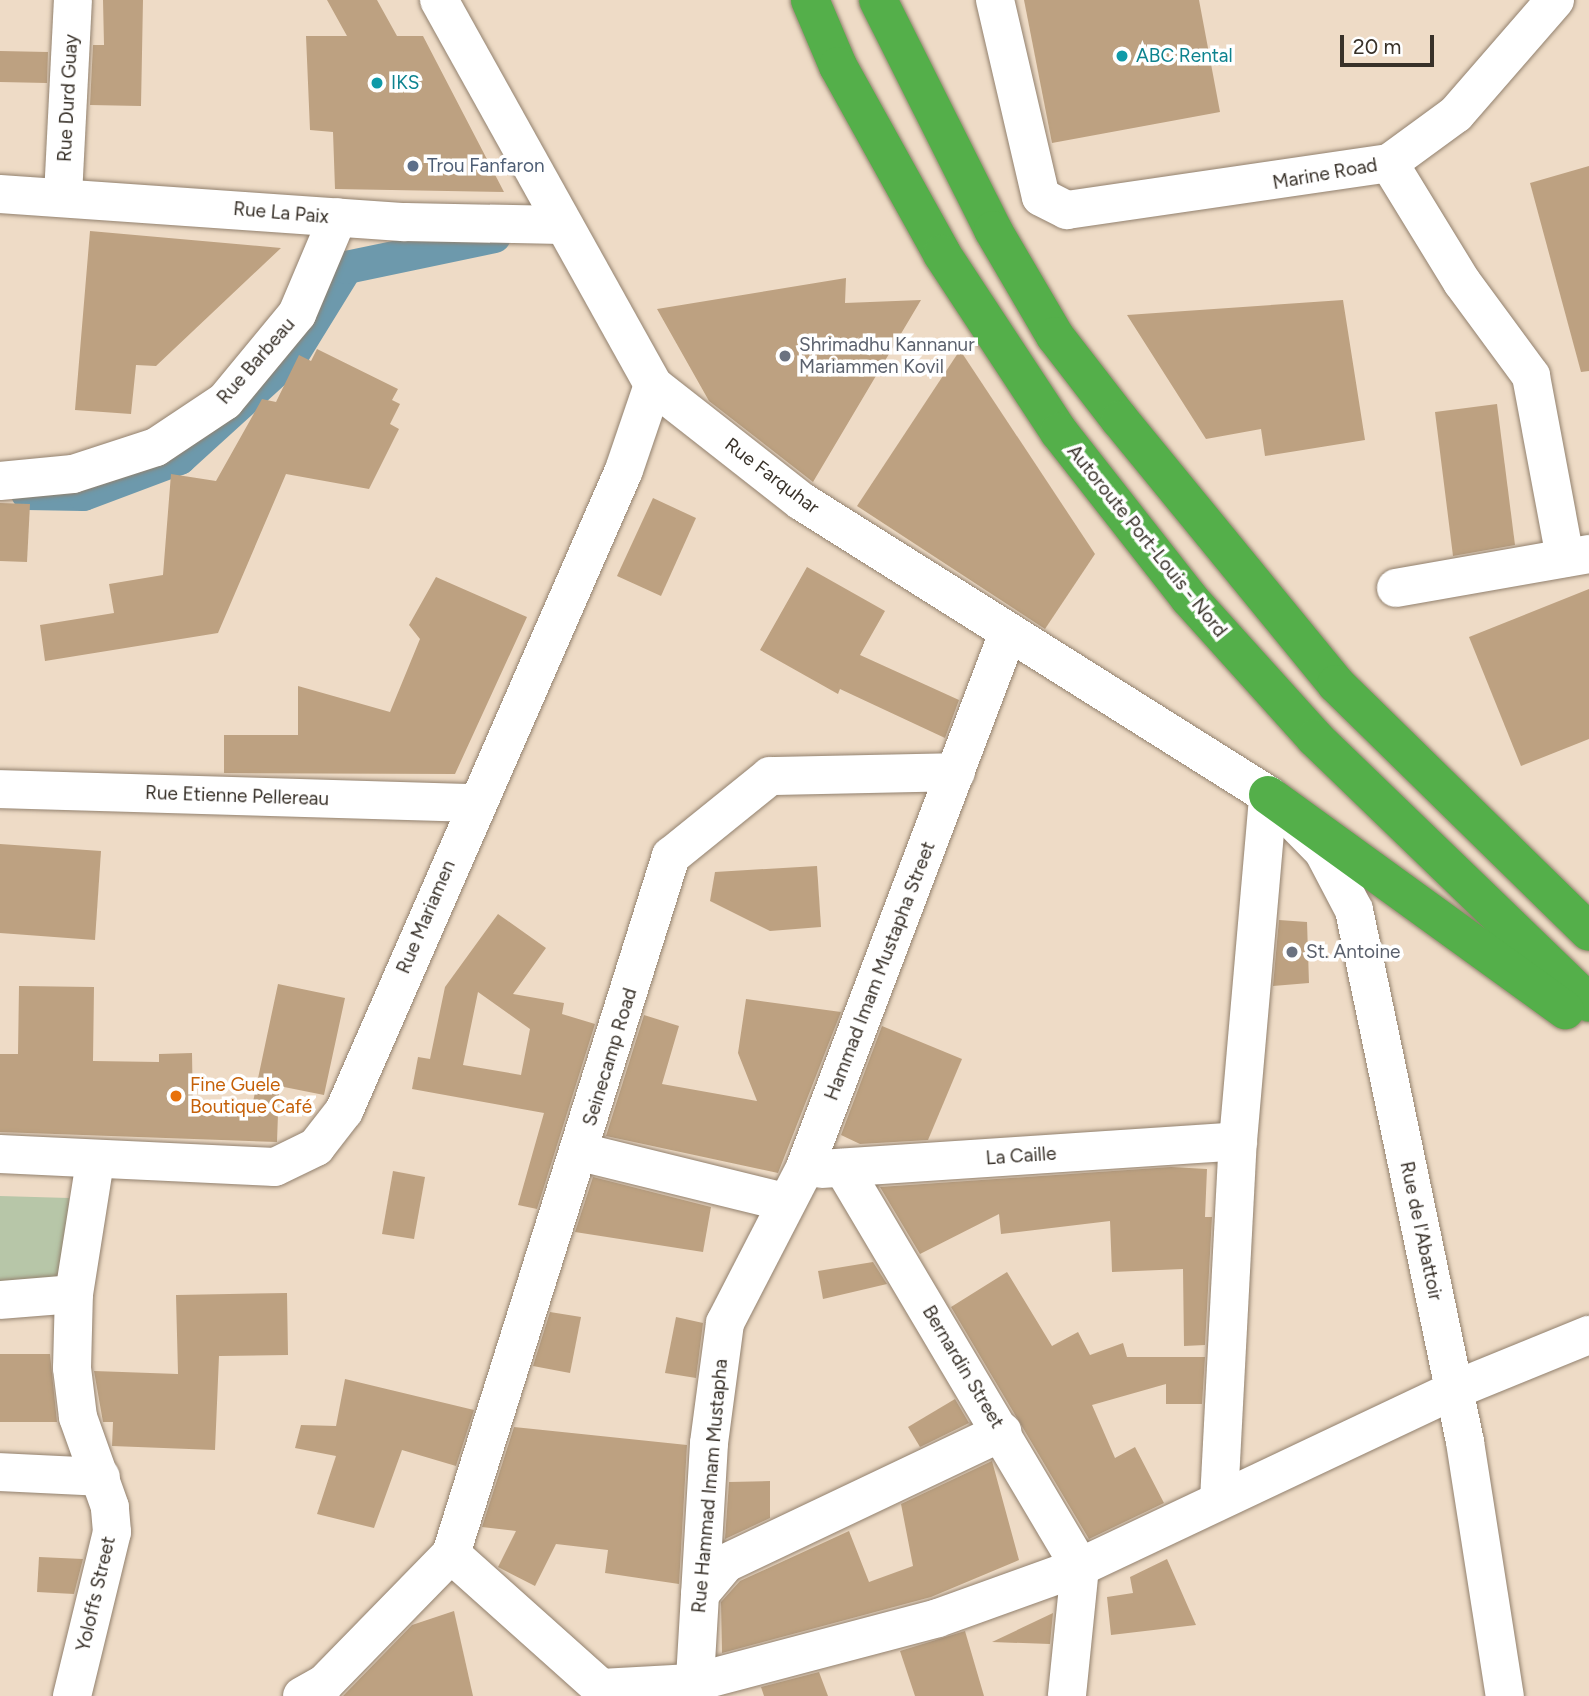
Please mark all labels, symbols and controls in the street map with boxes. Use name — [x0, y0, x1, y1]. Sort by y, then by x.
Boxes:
scale bar — [1344, 21, 1438, 65]
street label: Rue Durd Guay — [53, 33, 83, 163]
text: 20 m — [1353, 34, 1401, 59]
place label: ABC Rental — [1136, 45, 1233, 67]
marker: ABC Rental — [1114, 48, 1130, 64]
place label: IKS — [391, 72, 419, 94]
marker: IKS — [369, 75, 385, 91]
street label: Marine Road — [1271, 154, 1379, 194]
place label: Trou Fanfaron — [427, 155, 545, 177]
marker: Trou Fanfaron — [405, 158, 421, 174]
street label: Rue La Paix — [232, 197, 330, 229]
street label: Rue Barbeau — [212, 313, 300, 409]
place label: Shrimadhu Kannanur Mariammen Kovil — [799, 334, 975, 378]
marker: Shrimadhu Kannanur Mariammen Kovil — [777, 348, 793, 364]
street label: Rue Farquhar — [720, 433, 824, 519]
street label: Autoroute Port-Louis - Nord — [1062, 440, 1232, 642]
street label: Rue Etienne Pellereau — [145, 781, 329, 811]
street label: Hammad Imam Mustapha Street — [820, 838, 940, 1104]
street label: Rue Mariamen — [392, 857, 460, 977]
place label: St. Antoine — [1306, 941, 1400, 963]
marker: St. Antoine — [1284, 944, 1300, 960]
street label: Seinecamp Road — [578, 985, 642, 1129]
place label: Fine Guele Boutique Café — [190, 1074, 312, 1118]
marker: Fine Guele Boutique Café — [168, 1088, 184, 1104]
street label: La Caille — [985, 1142, 1057, 1170]
street label: Rue de l'Abattoir — [1395, 1159, 1447, 1303]
street label: Bernardin Street — [917, 1301, 1009, 1433]
street label: Rue Hammad Imam Mustapha — [688, 1358, 732, 1614]
street label: Yoloffs Street — [72, 1534, 120, 1654]

